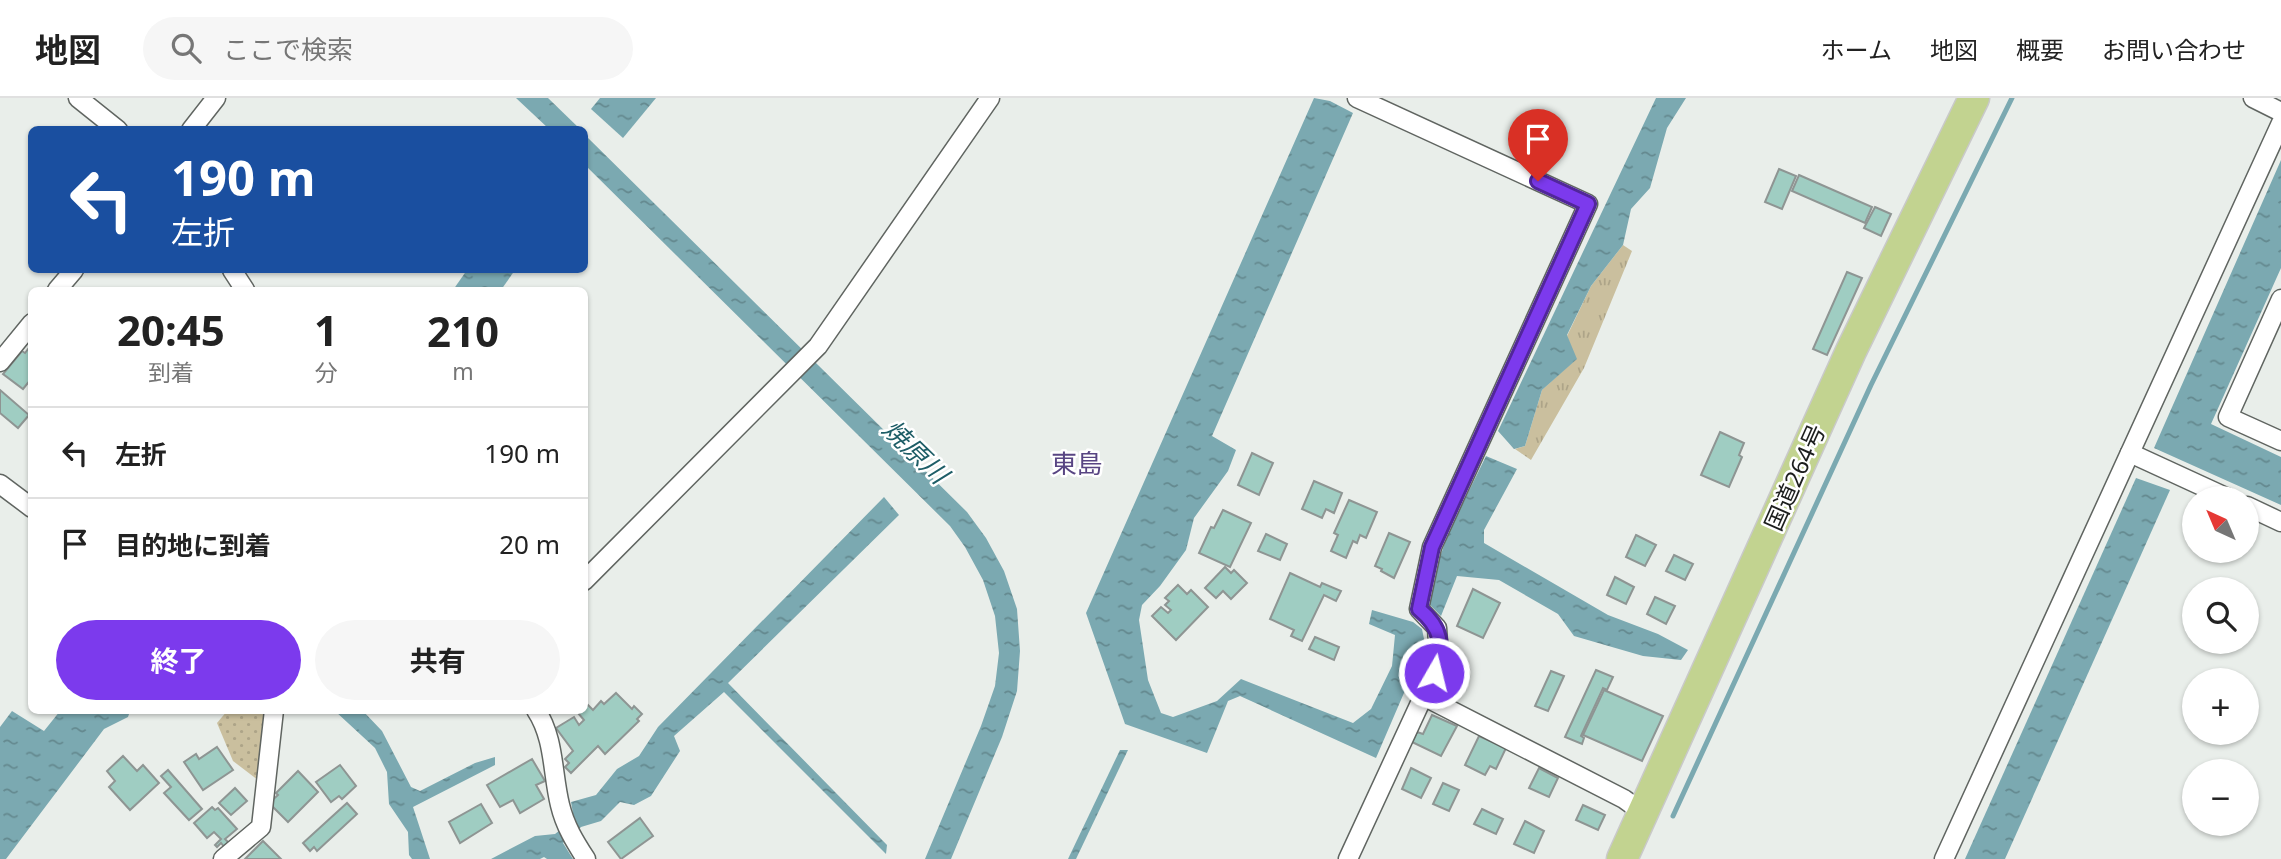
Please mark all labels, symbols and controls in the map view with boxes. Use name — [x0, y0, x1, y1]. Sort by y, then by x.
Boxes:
search box — [143, 17, 633, 80]
text: 地図 — [35, 27, 101, 72]
icon: search — [167, 29, 205, 67]
text: ここで検索 — [223, 31, 353, 67]
text: ホーム — [1821, 33, 1892, 66]
text: 地図 — [1930, 33, 1978, 66]
text: 概要 — [2016, 33, 2064, 66]
text: お問い合わせ — [2102, 33, 2246, 66]
pin — [1508, 109, 1568, 181]
icon: arrive — [1519, 120, 1557, 158]
text: 190 m — [171, 144, 316, 210]
icon: left — [56, 154, 147, 245]
text: 左折 — [171, 210, 235, 253]
text: 20:45 — [117, 301, 225, 358]
text: 1 — [314, 301, 338, 358]
text: 210 — [427, 302, 499, 359]
text: m — [452, 355, 474, 387]
text: 到着 — [148, 356, 194, 388]
text: 分 — [314, 356, 337, 388]
water label: 焼原川 — [875, 411, 959, 493]
street label: 国道264号 — [1756, 419, 1832, 535]
icon: left — [56, 434, 94, 472]
text: 190 m — [484, 435, 560, 471]
text: 左折 — [115, 436, 167, 472]
district label: 東島 — [1051, 445, 1103, 481]
north arrow — [2182, 486, 2259, 564]
map controls — [2182, 486, 2259, 836]
icon: arrive — [56, 525, 94, 563]
text: 20 m — [499, 526, 560, 562]
text: 目的地に到着 — [115, 527, 271, 563]
button: search — [2182, 577, 2259, 654]
button: 終了 — [56, 620, 301, 700]
button: 共有 — [315, 620, 560, 700]
position arrow — [1397, 636, 1471, 710]
button: + — [2182, 668, 2259, 745]
button: − — [2182, 759, 2259, 836]

